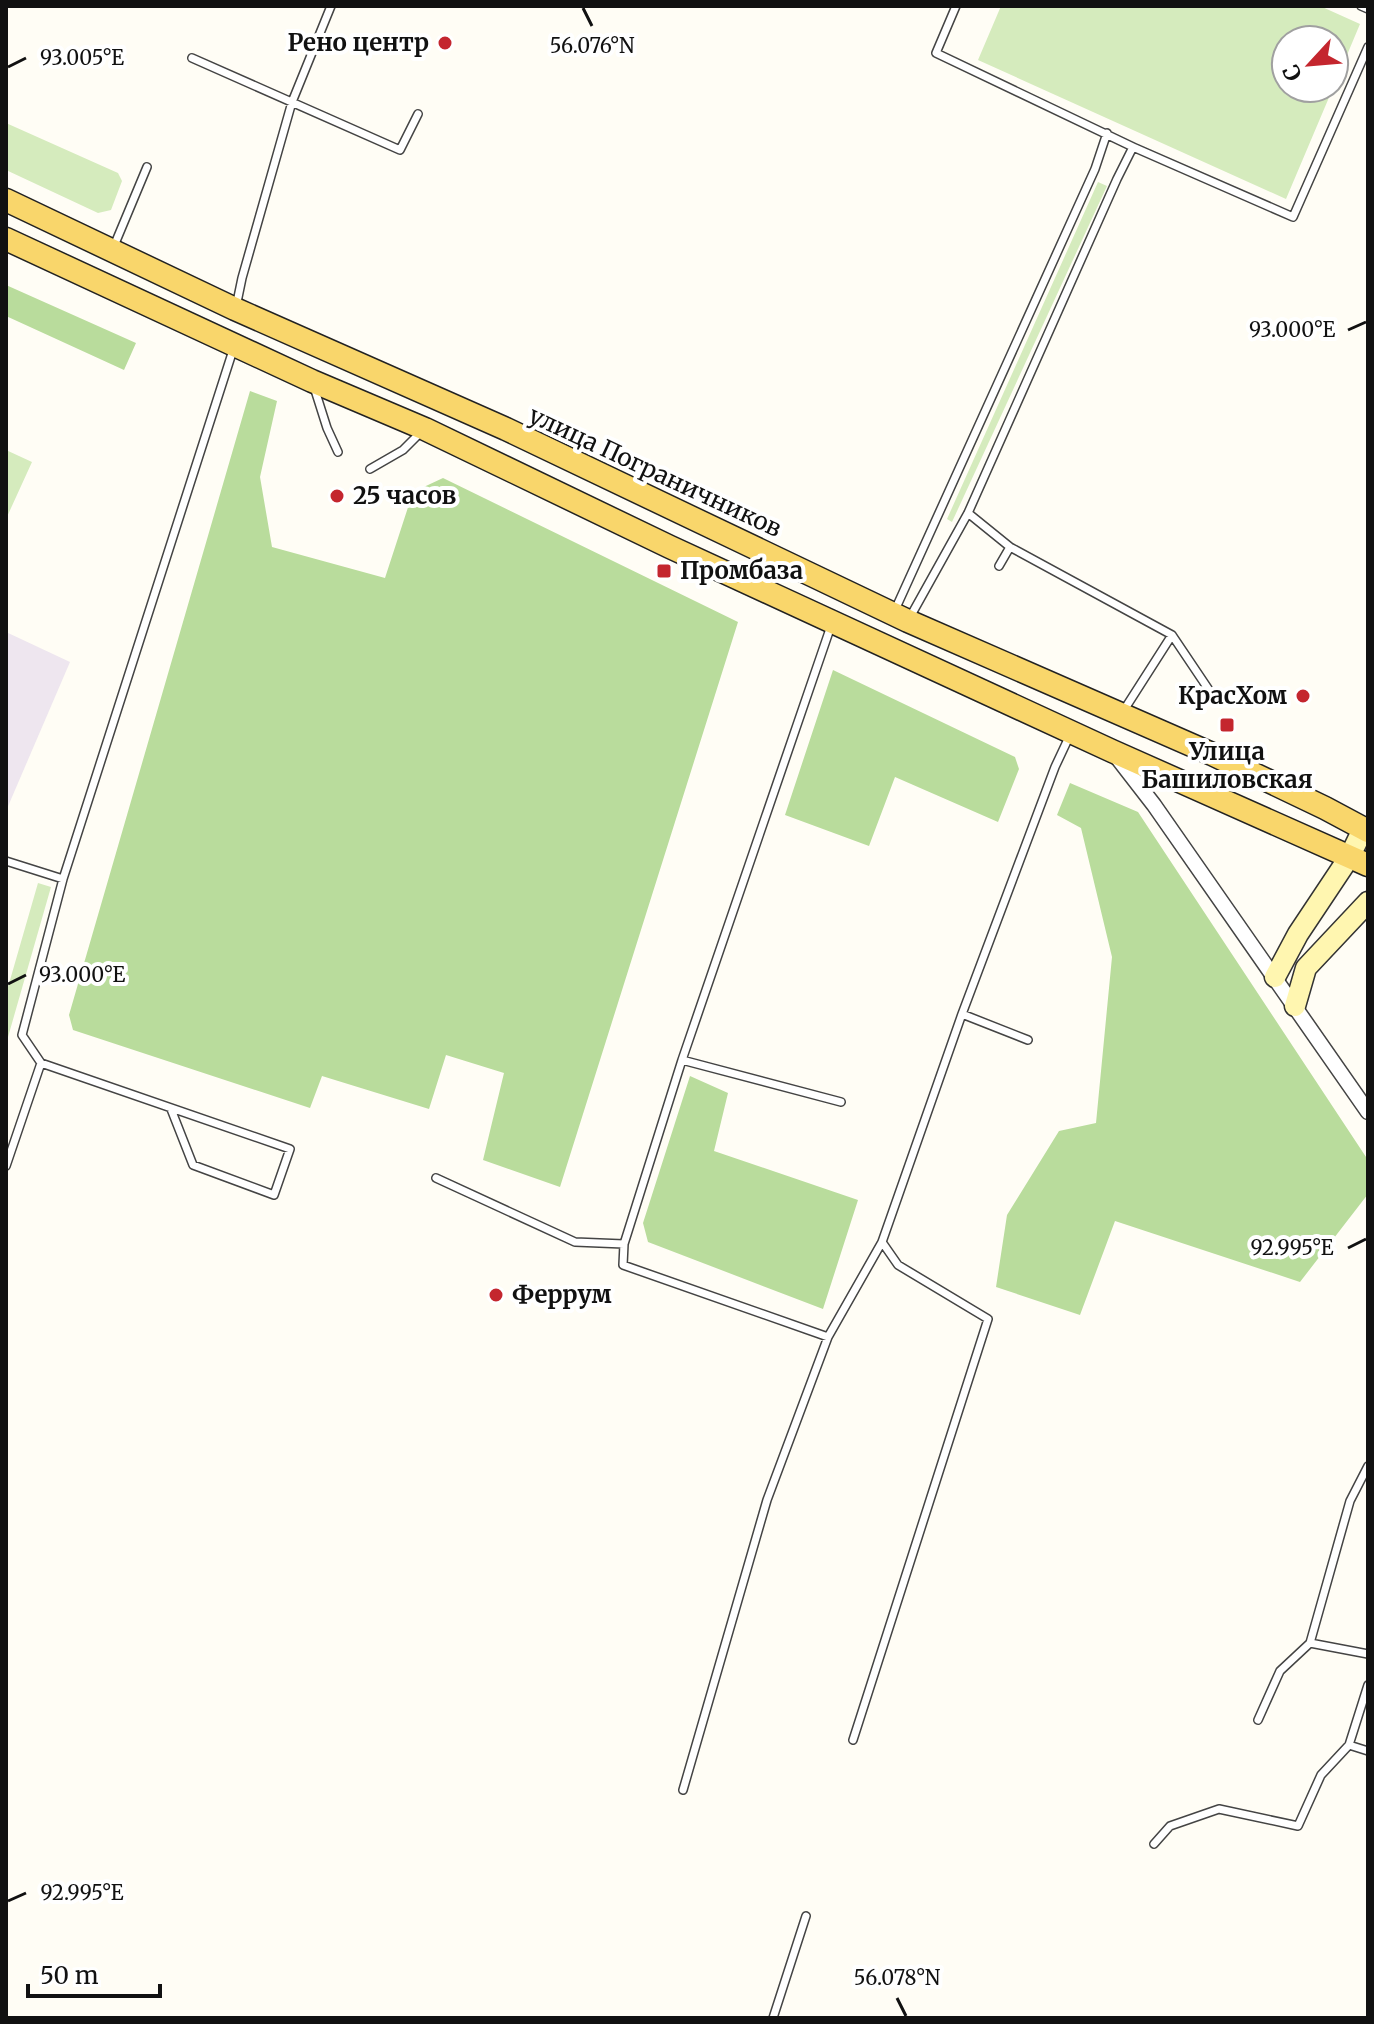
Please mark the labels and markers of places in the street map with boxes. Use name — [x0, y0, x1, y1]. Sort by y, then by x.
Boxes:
place label: Рено центр — [288, 27, 429, 58]
marker: Рено центр — [436, 34, 454, 52]
place label: 25 часов — [353, 480, 456, 511]
marker: 25 часов — [328, 487, 346, 505]
place label: Промбаза — [680, 555, 803, 586]
marker: Промбаза — [655, 562, 673, 580]
place label: КрасХом — [1178, 680, 1287, 711]
marker: КрасХом — [1294, 687, 1312, 705]
marker: Улица Башиловская — [1218, 716, 1236, 734]
place label: Улица Башиловская — [1141, 736, 1313, 795]
place label: Феррум — [512, 1279, 612, 1310]
marker: Феррум — [487, 1286, 505, 1304]

